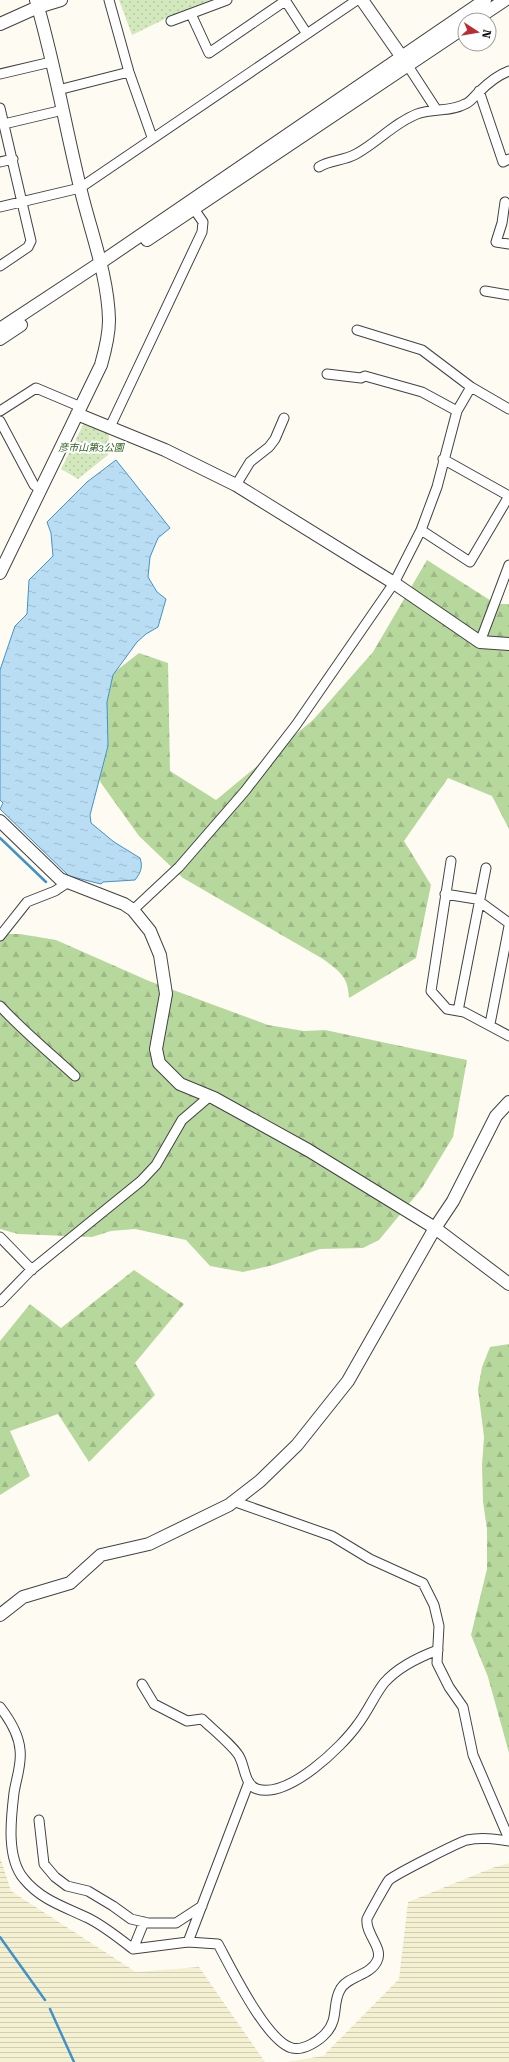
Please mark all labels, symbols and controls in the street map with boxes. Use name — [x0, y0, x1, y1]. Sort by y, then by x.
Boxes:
north arrow — [457, 12, 497, 52]
text: N — [479, 28, 494, 40]
park label: 彦市山第3公園 — [58, 442, 126, 453]

